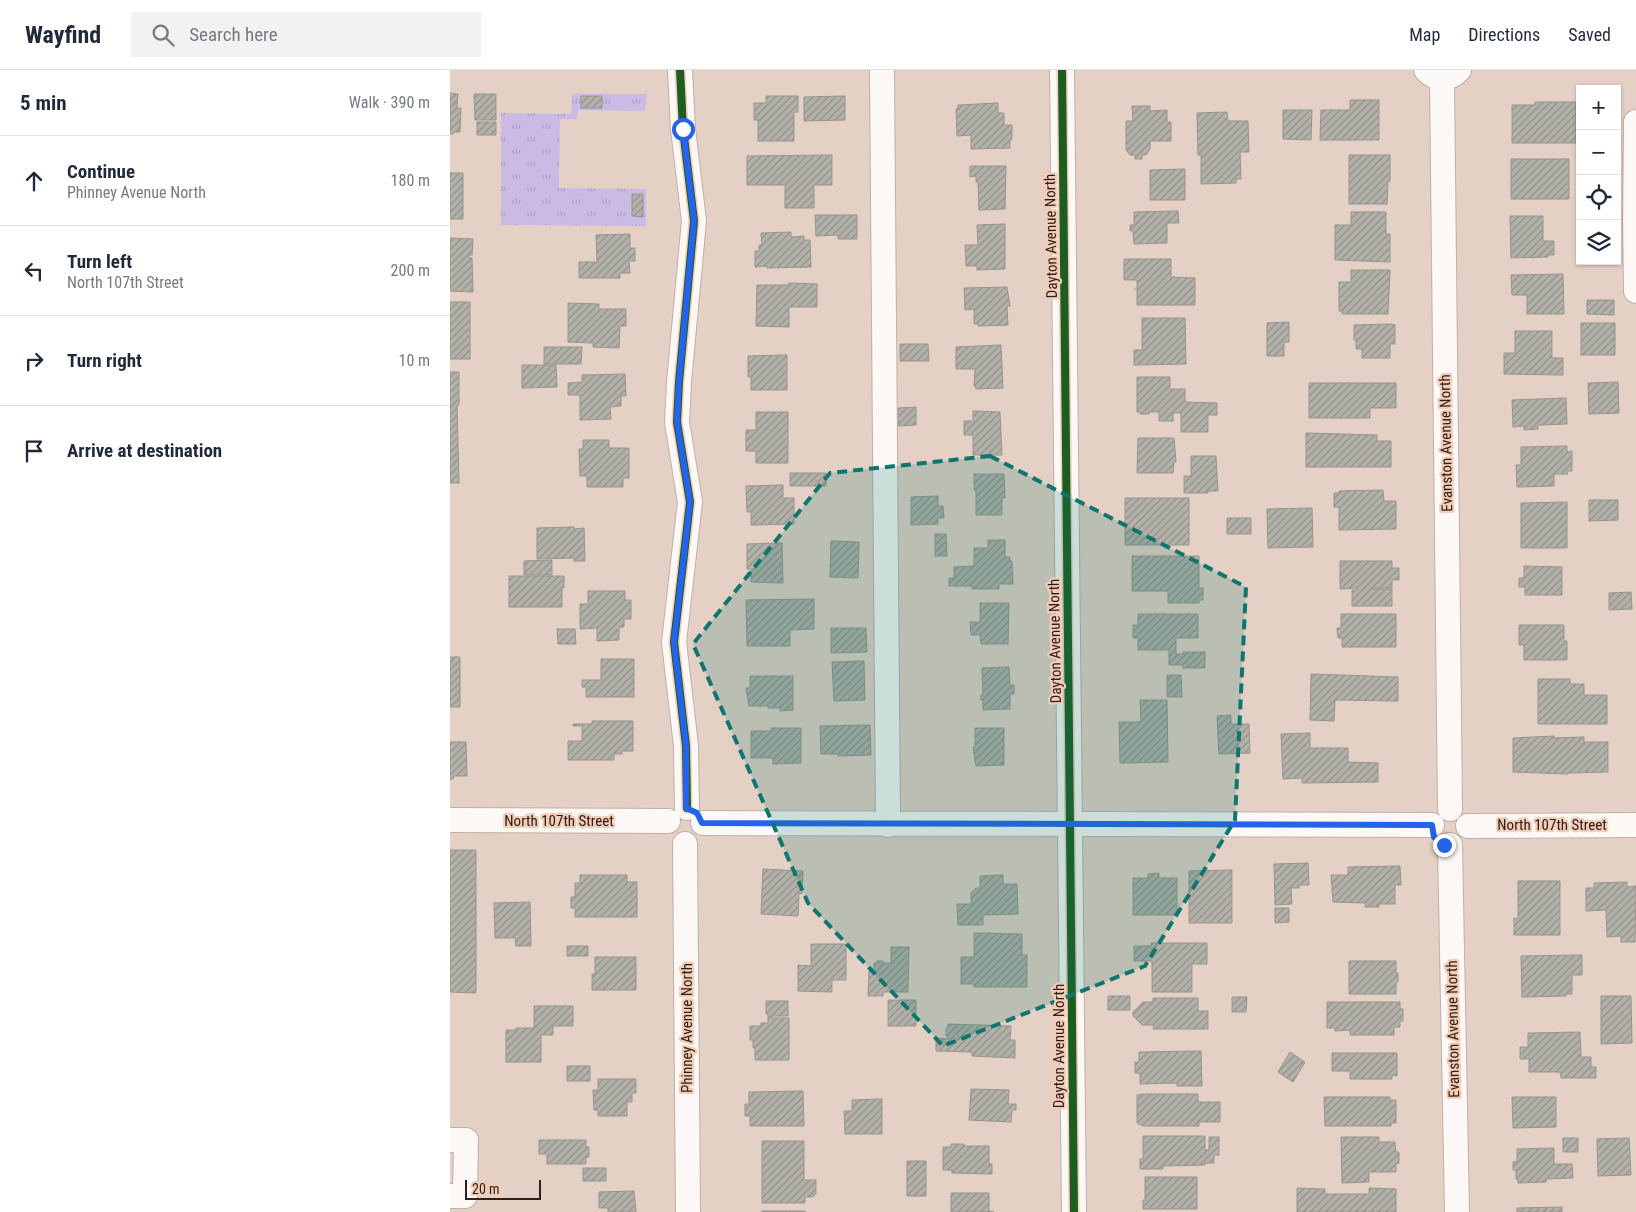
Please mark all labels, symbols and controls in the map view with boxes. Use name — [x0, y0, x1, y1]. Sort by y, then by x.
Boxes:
search box — [131, 12, 481, 57]
text: Wayfind — [25, 21, 101, 49]
icon: search — [149, 21, 177, 49]
text: Search here — [189, 23, 278, 46]
text: Map — [1409, 24, 1440, 45]
text: Directions — [1468, 24, 1540, 45]
text: Saved — [1568, 24, 1611, 45]
map controls — [1576, 85, 1621, 265]
button: + — [1576, 85, 1621, 130]
text: 5 min — [20, 91, 67, 115]
text: Walk · 390 m — [349, 93, 430, 112]
route start — [672, 118, 695, 141]
button: − — [1576, 130, 1621, 175]
text: Continue — [67, 160, 135, 183]
icon: ahead — [20, 167, 48, 195]
text: 180 m — [391, 171, 430, 190]
street label: Dayton Avenue North — [1041, 174, 1061, 298]
button: locate — [1576, 175, 1621, 220]
text: Phinney Avenue North — [67, 183, 206, 202]
button: layers — [1576, 220, 1621, 265]
text: Turn left — [67, 250, 132, 273]
icon: left — [20, 257, 48, 285]
text: 200 m — [391, 261, 430, 280]
text: North 107th Street — [67, 273, 184, 292]
icon: right — [20, 347, 48, 375]
text: Turn right — [67, 349, 142, 372]
text: 10 m — [398, 351, 430, 370]
street label: Evanston Avenue North — [1436, 374, 1456, 512]
icon: arrive — [20, 437, 48, 465]
text: Arrive at destination — [67, 439, 222, 462]
street label: Dayton Avenue North — [1045, 579, 1065, 703]
street label: North 107th Street — [504, 812, 614, 830]
street label: North 107th Street — [1497, 816, 1607, 834]
route end — [1433, 834, 1456, 857]
street label: Evanston Avenue North — [1443, 960, 1463, 1098]
street label: Phinney Avenue North — [678, 963, 696, 1093]
street label: Dayton Avenue North — [1050, 984, 1068, 1108]
scale bar — [465, 1177, 541, 1200]
text: 20 m — [472, 1181, 500, 1197]

